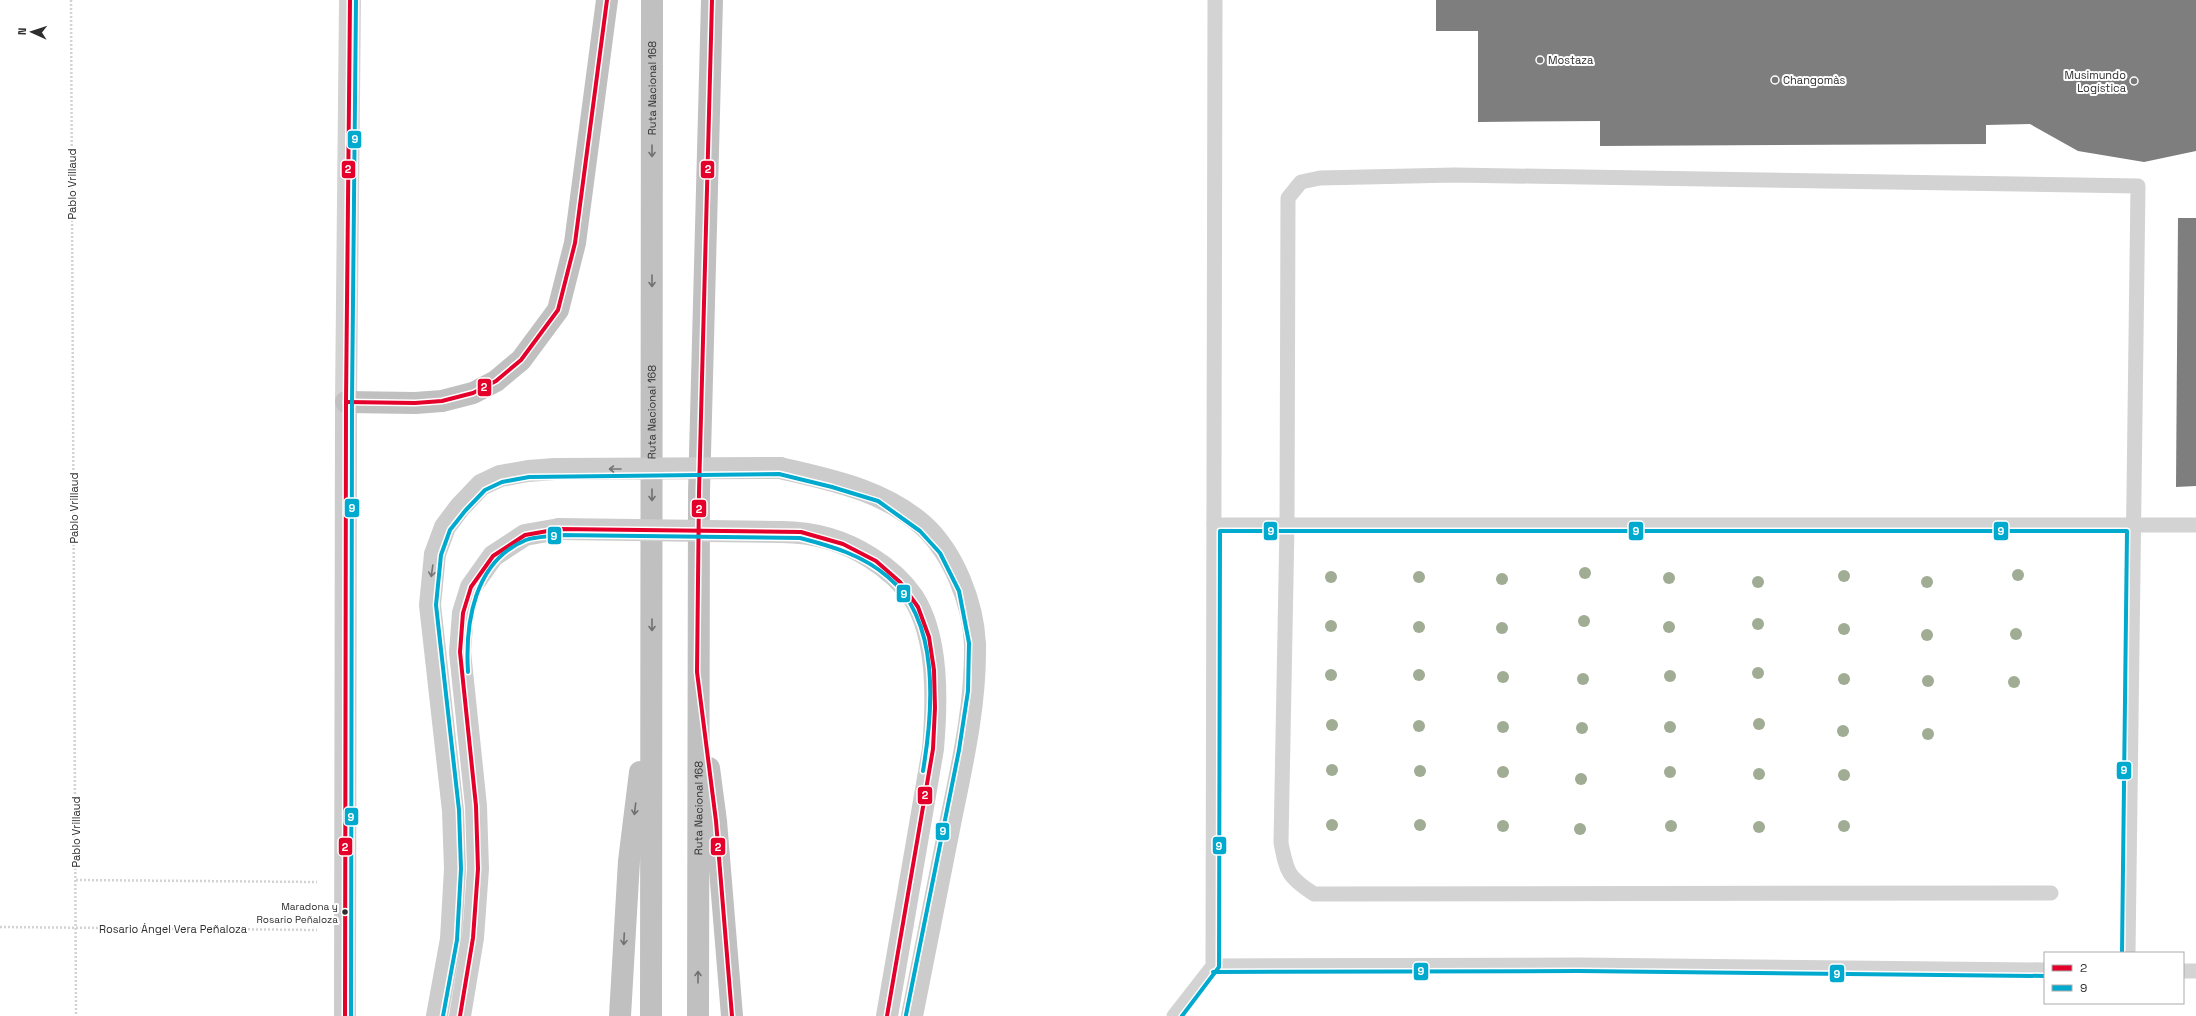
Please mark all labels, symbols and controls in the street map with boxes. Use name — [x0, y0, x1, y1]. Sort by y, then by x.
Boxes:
north arrow — [12, 12, 52, 52]
text: N — [15, 27, 29, 36]
street label: Ruta Nacional 168 — [645, 41, 659, 135]
place label: Mostaza — [1548, 53, 1594, 67]
marker: Mostaza — [1535, 55, 1545, 65]
place label: Musimundo Logística — [2065, 68, 2127, 95]
place label: Changomàs — [1783, 73, 1845, 87]
marker: Changomàs — [1770, 75, 1780, 85]
marker: Musimundo Logística — [2129, 76, 2139, 86]
line badge: 9 — [347, 130, 362, 149]
text: 9 — [352, 132, 359, 146]
one-way arrow — [648, 144, 656, 157]
street label: Pablo Vrillaud — [65, 148, 79, 220]
line badge: 2 — [341, 160, 356, 179]
line badge: 2 — [700, 160, 715, 179]
text: 2 — [345, 162, 352, 176]
text: 2 — [705, 162, 712, 176]
one-way arrow — [648, 274, 656, 287]
street label: Ruta Nacional 168 — [645, 365, 659, 459]
line badge: 2 — [477, 378, 492, 397]
text: 2 — [481, 380, 488, 394]
one-way arrow — [609, 465, 622, 473]
street label: Pablo Vrillaud — [67, 472, 81, 544]
one-way arrow — [648, 488, 656, 501]
line badge: 9 — [344, 498, 360, 518]
line badge: 2 — [691, 499, 707, 518]
text: 9 — [349, 501, 356, 515]
text: 2 — [696, 502, 703, 516]
line badge: 9 — [1263, 521, 1278, 541]
line badge: 9 — [1628, 521, 1644, 541]
line badge: 9 — [1993, 521, 2009, 541]
text: 9 — [1268, 524, 1275, 538]
text: 9 — [1633, 524, 1640, 538]
text: 9 — [1998, 524, 2005, 538]
line badge: 9 — [547, 526, 562, 545]
text: 9 — [551, 529, 558, 543]
one-way arrow — [428, 565, 436, 578]
line badge: 9 — [896, 584, 911, 603]
text: 9 — [901, 587, 908, 601]
one-way arrow — [648, 618, 656, 631]
street label: Ruta Nacional 168 — [691, 761, 705, 855]
line badge: 9 — [2116, 761, 2132, 780]
text: 9 — [2121, 763, 2128, 777]
line badge: 2 — [917, 786, 933, 805]
text: 2 — [922, 788, 929, 802]
street label: Pablo Vrillaud — [69, 796, 83, 868]
one-way arrow — [631, 802, 639, 815]
line badge: 9 — [344, 807, 359, 826]
text: 9 — [348, 810, 355, 824]
line badge: 9 — [935, 822, 950, 841]
text: 9 — [940, 824, 947, 838]
line badge: 9 — [1212, 836, 1227, 855]
line badge: 2 — [338, 837, 353, 856]
line badge: 2 — [710, 837, 726, 856]
text: 9 — [1216, 839, 1223, 853]
text: 2 — [342, 840, 349, 854]
text: 2 — [715, 840, 722, 854]
place label: Maradona y Rosario Peñaloza — [257, 900, 338, 926]
marker: Maradona y Rosario Peñaloza — [340, 907, 350, 917]
street label: Rosario Ángel Vera Peñaloza — [99, 922, 248, 936]
one-way arrow — [621, 932, 628, 945]
legend — [2044, 952, 2184, 1004]
text: 2 — [2080, 960, 2087, 976]
line badge: 9 — [1413, 962, 1429, 981]
text: 9 — [1418, 964, 1425, 978]
line badge: 9 — [1829, 964, 1845, 983]
text: 9 — [1834, 967, 1841, 981]
one-way arrow — [694, 971, 702, 984]
text: 9 — [2080, 980, 2087, 996]

